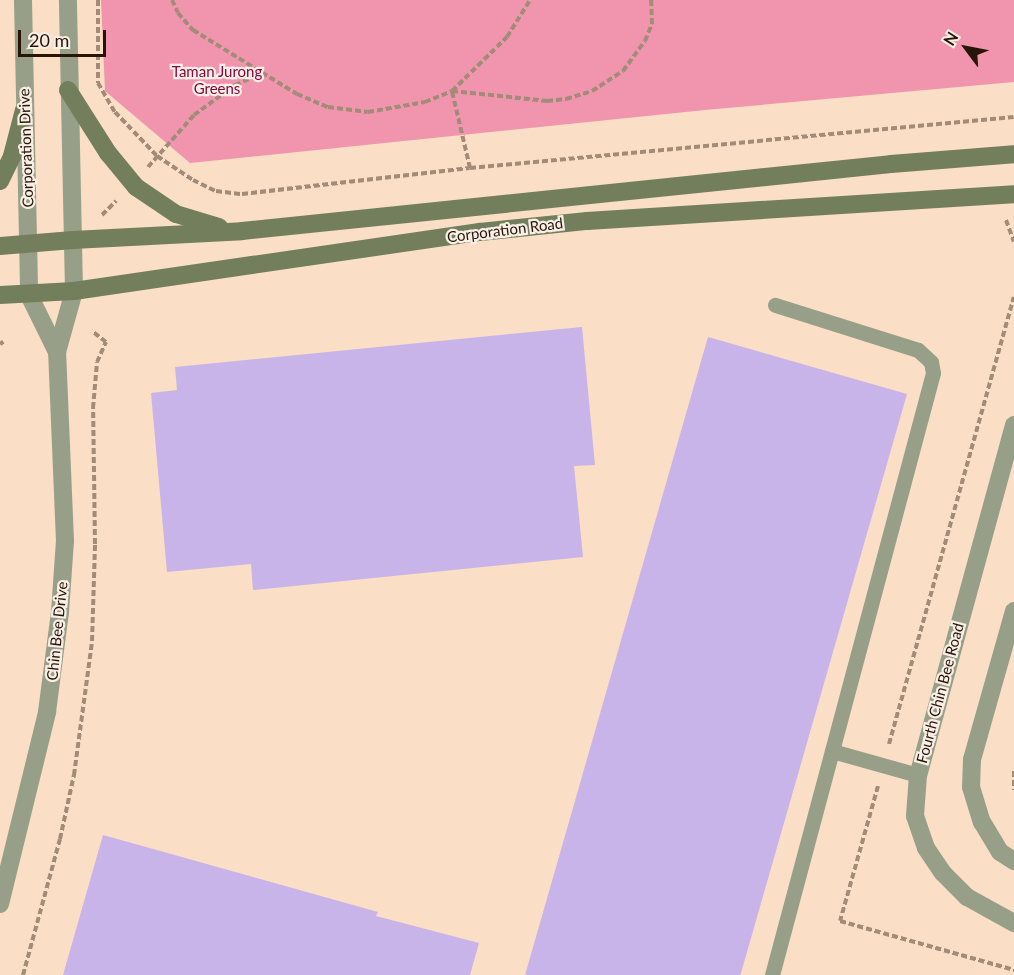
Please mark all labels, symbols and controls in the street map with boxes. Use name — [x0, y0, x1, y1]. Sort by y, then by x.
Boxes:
scale bar — [21, 18, 110, 56]
north arrow — [936, 18, 996, 78]
text: N — [939, 28, 962, 48]
text: 20 m — [29, 29, 69, 51]
park label: Taman Jurong Greens — [172, 62, 262, 97]
street label: Corporation Drive — [15, 88, 37, 208]
street label: Corporation Road — [446, 214, 564, 246]
street label: Chin Bee Drive — [43, 581, 71, 681]
street label: Fourth Chin Bee Road — [913, 621, 967, 765]

